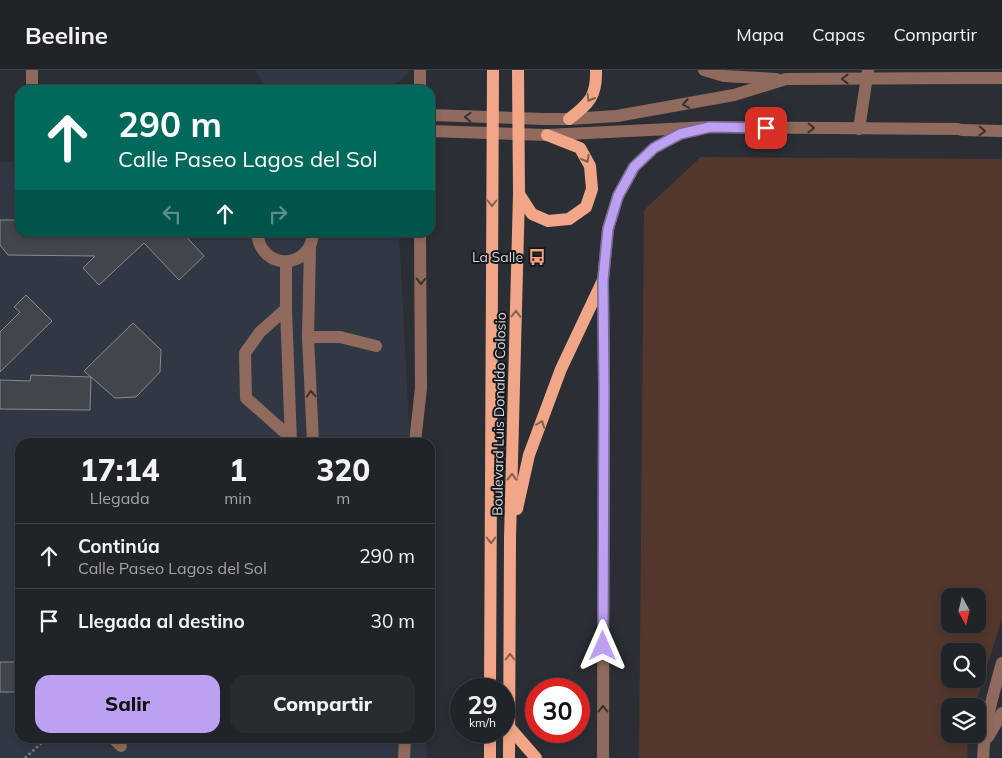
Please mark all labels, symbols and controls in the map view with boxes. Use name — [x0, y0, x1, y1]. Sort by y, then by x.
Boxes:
text: Beeline — [25, 20, 108, 50]
text: Mapa — [736, 23, 784, 46]
text: Capas — [812, 23, 866, 46]
text: Compartir — [894, 23, 977, 46]
one-way arrow — [841, 74, 848, 84]
one-way arrow — [587, 93, 597, 102]
one-way arrow — [681, 98, 690, 108]
text: 290 m — [118, 102, 222, 146]
icon: ahead — [35, 105, 100, 170]
pin — [745, 107, 787, 149]
one-way arrow — [464, 111, 472, 122]
icon: arrive — [752, 114, 780, 142]
one-way arrow — [808, 123, 815, 133]
one-way arrow — [978, 125, 986, 136]
text: Calle Paseo Lagos del Sol — [118, 145, 378, 173]
one-way arrow — [580, 154, 590, 163]
icon: left — [158, 200, 186, 228]
icon: ahead — [211, 200, 239, 228]
icon: right — [264, 200, 292, 228]
one-way arrow — [487, 200, 497, 207]
bus stop icon: La Salle — [527, 247, 547, 267]
place label: La Salle — [472, 248, 523, 266]
one-way arrow — [415, 277, 426, 285]
one-way arrow — [511, 310, 521, 318]
street label: Boulevard Luis Donaldo Colosio — [488, 312, 510, 516]
one-way arrow — [305, 390, 316, 398]
one-way arrow — [535, 420, 545, 429]
text: 17:14 — [80, 451, 160, 489]
text: 1 — [229, 451, 247, 489]
text: 320 — [316, 451, 370, 489]
one-way arrow — [507, 473, 517, 480]
text: Llegada — [90, 488, 149, 508]
text: min — [224, 488, 252, 508]
text: m — [336, 488, 350, 508]
text: Continúa — [78, 534, 160, 558]
one-way arrow — [486, 537, 496, 545]
icon: ahead — [35, 542, 63, 570]
text: 290 m — [359, 544, 415, 568]
text: Calle Paseo Lagos del Sol — [78, 558, 267, 578]
north arrow — [941, 588, 986, 632]
map controls — [941, 588, 986, 743]
icon: arrive — [35, 607, 63, 635]
text: Llegada al destino — [78, 609, 245, 633]
text: 30 m — [371, 609, 415, 633]
position arrow — [576, 619, 628, 671]
button: search — [941, 643, 986, 688]
one-way arrow — [505, 653, 515, 660]
button: Salir — [35, 675, 220, 733]
button: Compartir — [230, 675, 415, 733]
speed limit sign: 30 — [525, 678, 590, 743]
text: 29 — [467, 689, 498, 720]
button: layers — [941, 698, 986, 743]
one-way arrow — [598, 705, 608, 713]
text: km/h — [469, 715, 496, 730]

